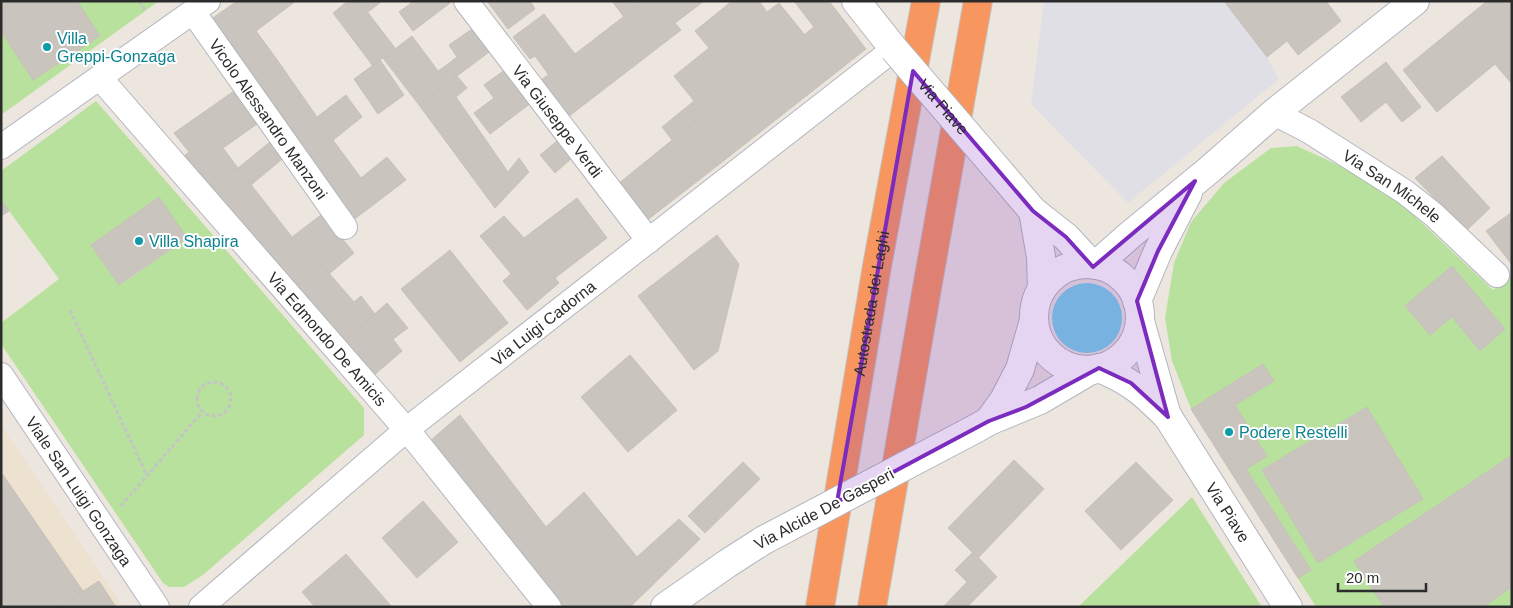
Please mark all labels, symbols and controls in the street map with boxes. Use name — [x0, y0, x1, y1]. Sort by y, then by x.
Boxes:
place label: Villa Greppi-Gonzaga — [57, 30, 175, 65]
street label: Vicolo Alessandro Manzoni — [206, 36, 331, 202]
marker: Villa Greppi-Gonzaga — [41, 41, 53, 53]
street label: Via Giuseppe Verdi — [509, 62, 606, 181]
street label: Via Piave — [915, 76, 972, 138]
street label: Via San Michele — [1340, 146, 1445, 226]
street label: Autostrada dei Laghi — [850, 229, 892, 377]
place label: Villa Shapira — [149, 233, 239, 250]
marker: Villa Shapira — [133, 235, 145, 247]
street label: Via Edmondo De Amicis — [265, 269, 390, 409]
street label: Via Luigi Cadorna — [488, 277, 599, 369]
street label: Viale San Luigi Gonzaga — [23, 413, 135, 569]
place label: Podere Restelli — [1239, 424, 1348, 441]
marker: Podere Restelli — [1223, 426, 1235, 438]
street label: Via Alcide De Gasperi — [751, 465, 897, 553]
street label: Via Piave — [1203, 479, 1253, 545]
scale bar — [1338, 560, 1426, 592]
text: 20 m — [1346, 569, 1379, 586]

